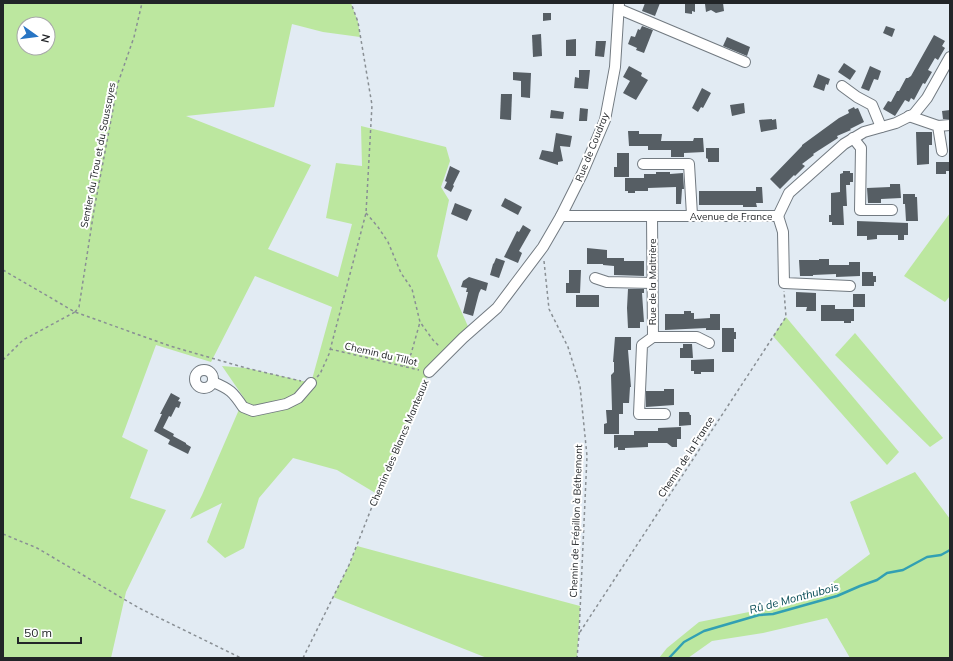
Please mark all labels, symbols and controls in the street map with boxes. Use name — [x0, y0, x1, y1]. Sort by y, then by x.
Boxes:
north arrow — [16, 16, 56, 56]
text: N — [38, 33, 54, 44]
street label: Sentier du Trou et du Saussayes — [78, 81, 118, 229]
street label: Rue de Coudray — [572, 110, 612, 184]
street label: Avenue de France — [690, 210, 772, 223]
street label: Rue de la Maltrière — [646, 239, 659, 325]
street label: Chemin du Tillot — [343, 339, 419, 369]
street label: Chemin des Blancs Manteaux — [366, 377, 432, 509]
street label: Chemin de la France — [655, 414, 717, 500]
street label: Chemin de Frépillon à Béthemont — [567, 444, 585, 598]
water label: Rû de Monthubois — [748, 579, 841, 617]
scale bar — [18, 619, 81, 645]
text: 50 m — [24, 625, 52, 640]

